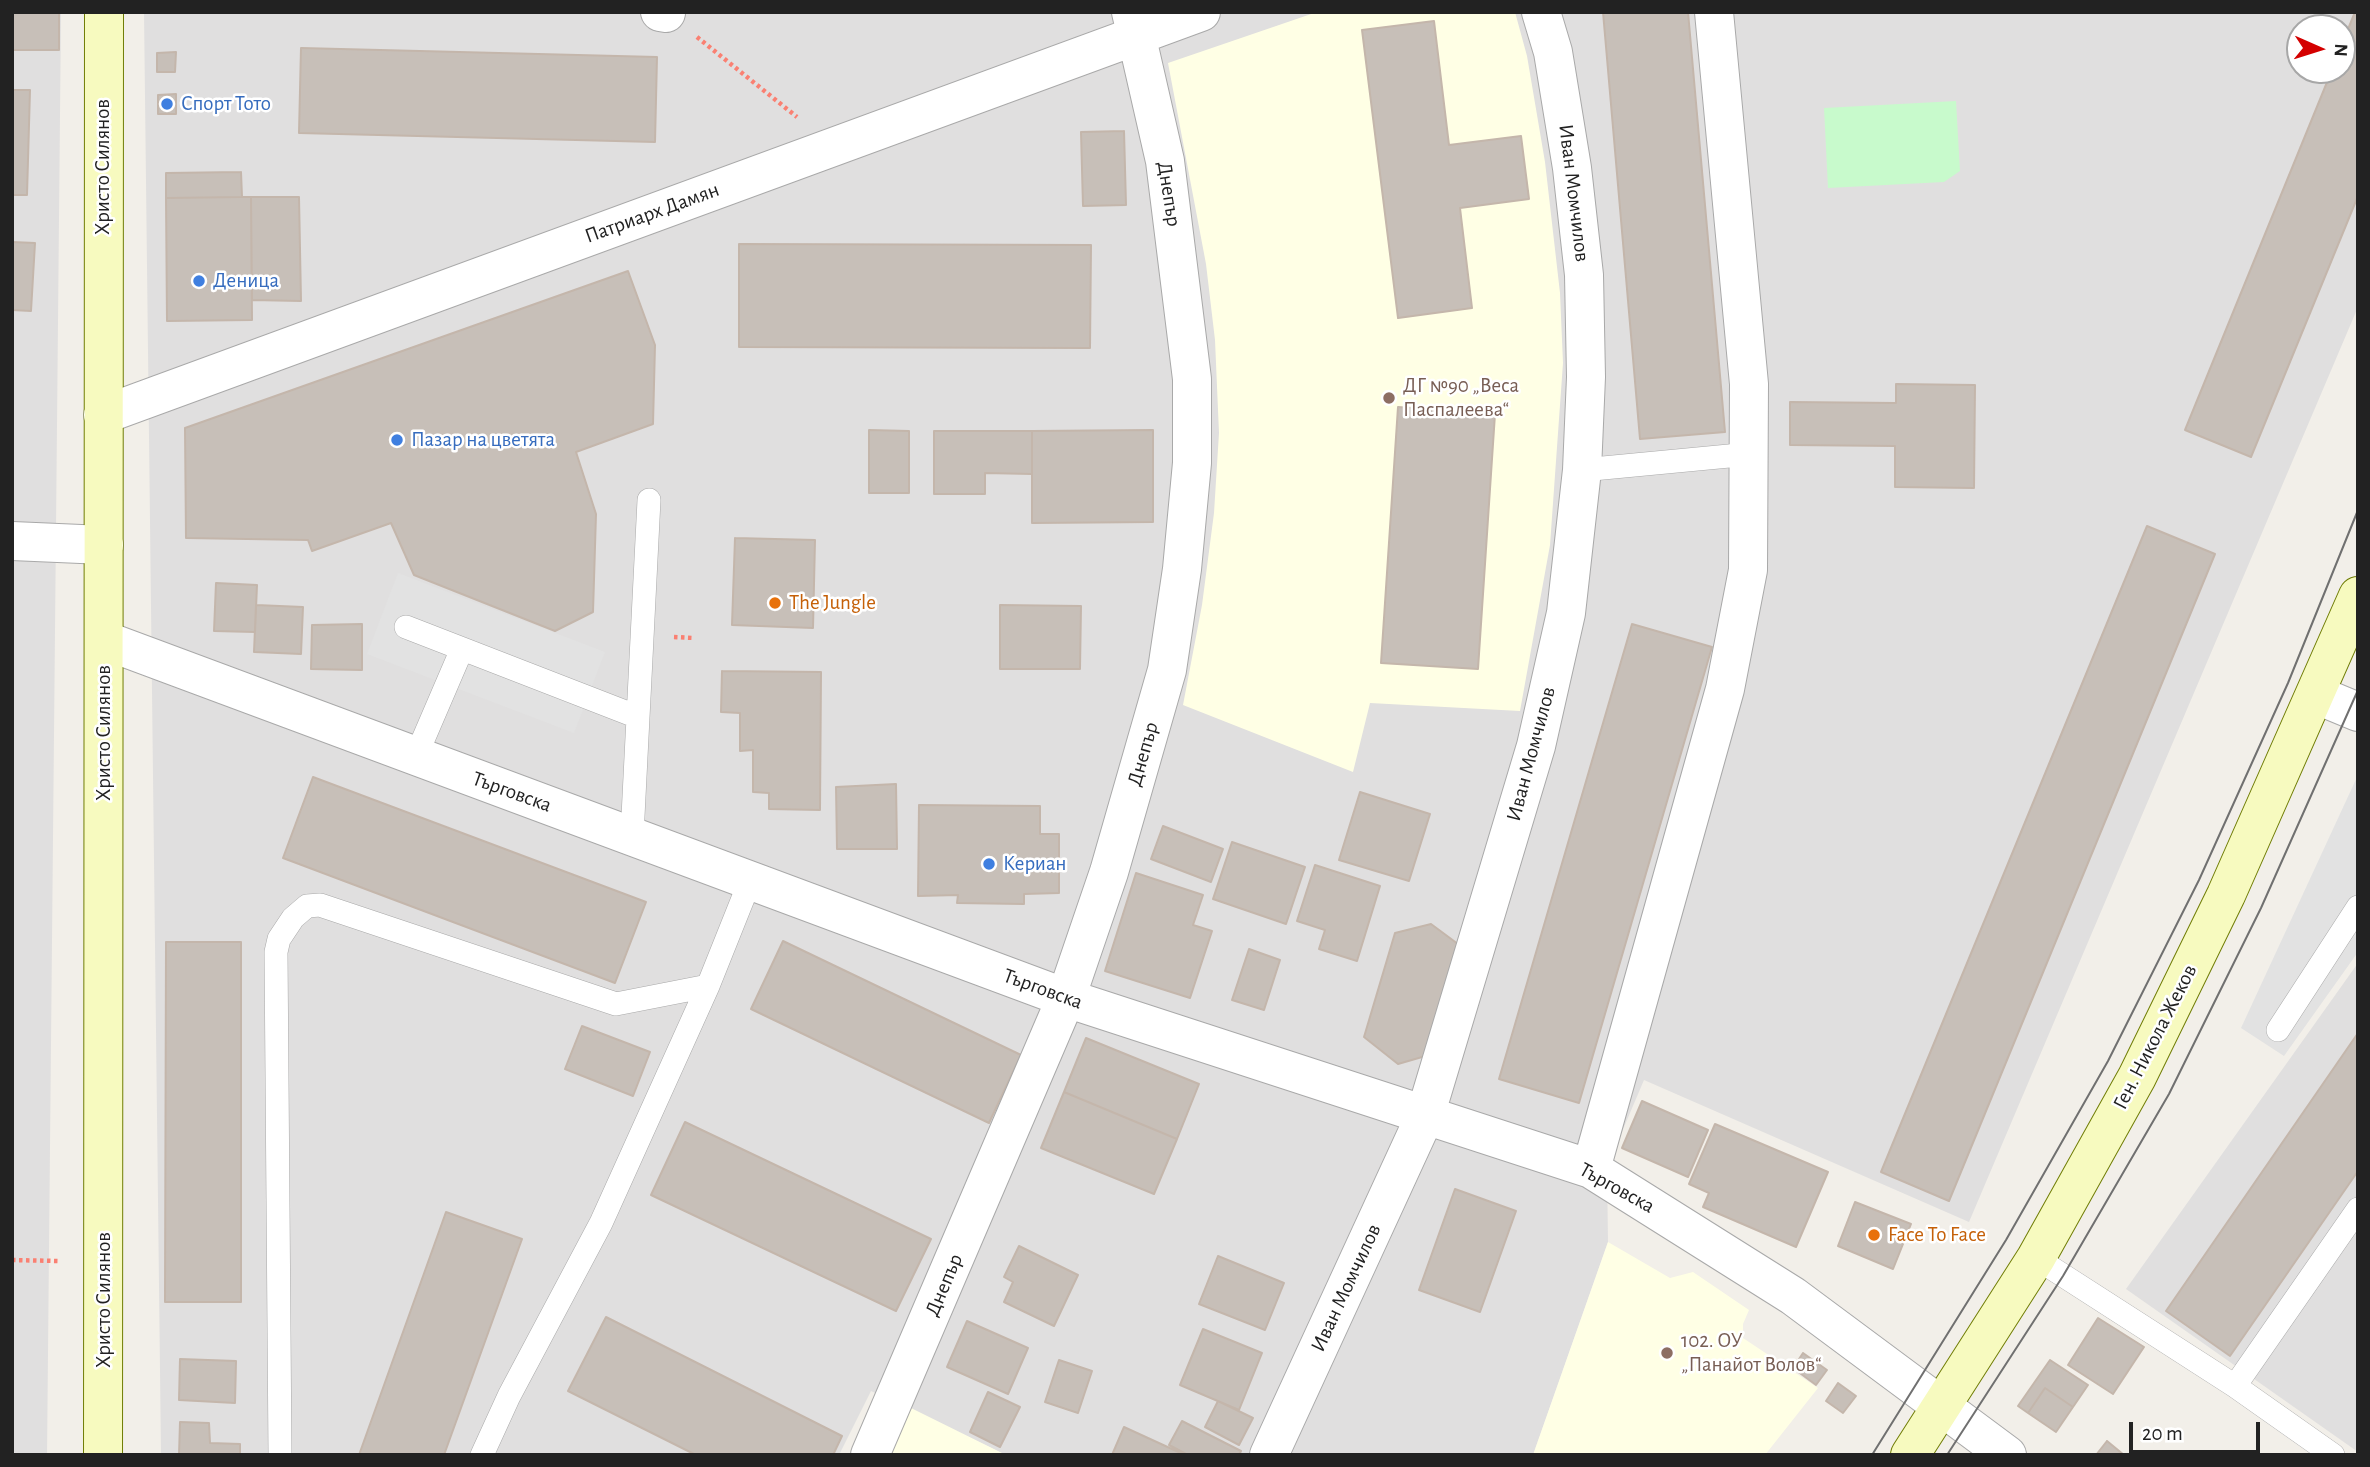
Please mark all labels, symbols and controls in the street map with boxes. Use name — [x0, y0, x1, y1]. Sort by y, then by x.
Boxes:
north arrow — [2286, 14, 2356, 84]
text: N — [2331, 43, 2350, 57]
place label: Спорт Тото — [181, 91, 271, 117]
marker: Спорт Тото — [159, 96, 175, 112]
street label: Христо Силянов — [90, 99, 116, 235]
street label: Иван Момчилов — [1553, 123, 1595, 263]
street label: Днепър — [1151, 160, 1187, 228]
street label: Патриарх Дамян — [581, 177, 723, 249]
place label: Деница — [213, 268, 279, 294]
marker: Деница — [191, 273, 207, 289]
place label: ДГ №90 „Веса Паспалеева“ — [1403, 373, 1519, 423]
marker: ДГ №90 „Веса Паспалеева“ — [1381, 390, 1397, 406]
place label: Пазар на цветята — [411, 427, 555, 453]
marker: Пазар на цветята — [389, 432, 405, 448]
place label: The Jungle — [789, 590, 876, 616]
marker: The Jungle — [767, 595, 783, 611]
street label: Христо Силянов — [91, 665, 117, 801]
street label: Иван Момчилов — [1501, 684, 1561, 824]
street label: Днепър — [1122, 719, 1164, 789]
street label: Търговска — [469, 766, 555, 818]
place label: Кериан — [1003, 851, 1067, 877]
marker: Кериан — [981, 856, 997, 872]
street label: Ген. Никола Жеков — [2108, 960, 2202, 1114]
street label: Търговска — [1000, 963, 1086, 1015]
street label: Търговска — [1575, 1157, 1659, 1219]
street label: Иван Момчилов — [1305, 1220, 1387, 1356]
place label: Face To Face — [1888, 1222, 1986, 1248]
marker: Face To Face — [1866, 1227, 1882, 1243]
street label: Христо Силянов — [91, 1232, 117, 1368]
street label: Днепър — [920, 1250, 968, 1320]
place label: 102. ОУ „Панайот Волов“ — [1681, 1328, 1822, 1378]
marker: 102. ОУ „Панайот Волов“ — [1659, 1345, 1675, 1361]
scale bar — [2132, 1408, 2263, 1452]
text: 20 m — [2142, 1423, 2183, 1444]

